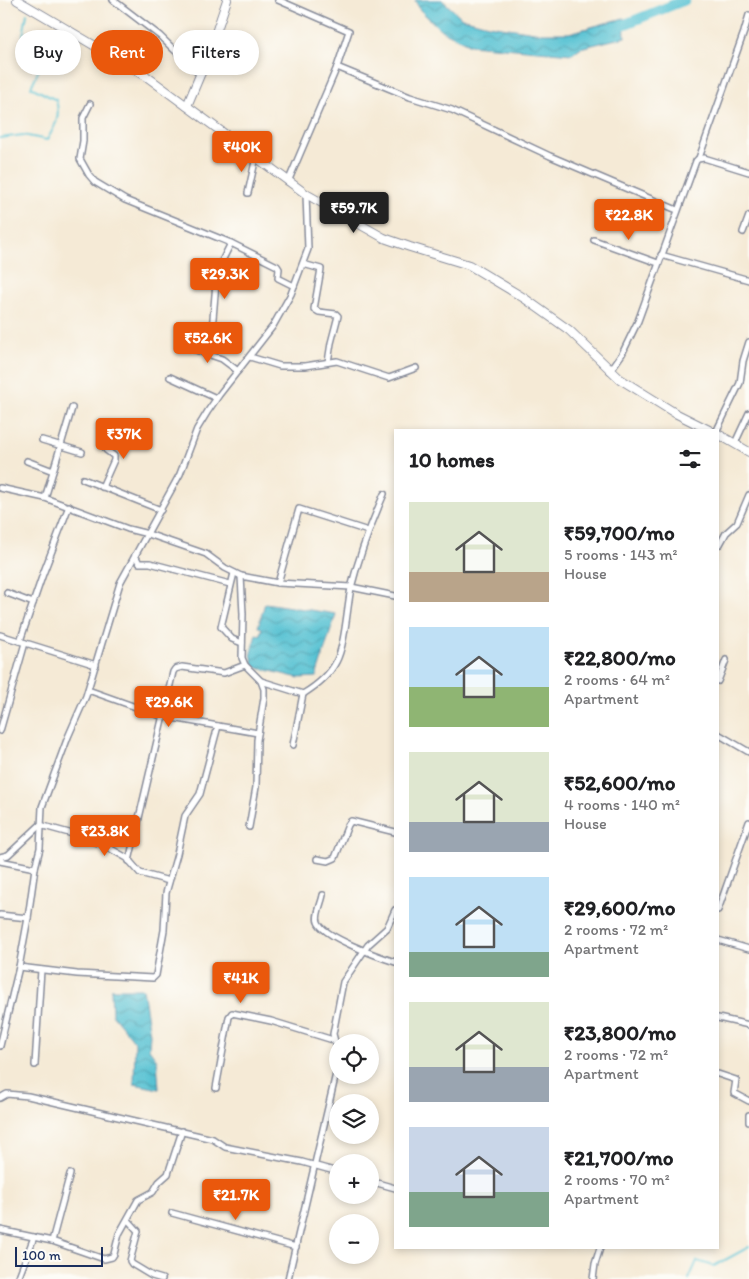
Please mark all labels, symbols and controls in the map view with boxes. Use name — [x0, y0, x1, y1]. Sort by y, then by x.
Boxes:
chip: Buy — [15, 30, 81, 75]
chip: Rent — [91, 30, 163, 75]
chip: Filters — [173, 30, 259, 75]
pin: ₹40K — [212, 130, 272, 173]
text: ₹40K — [223, 137, 261, 156]
pin: ₹59.7K — [313, 192, 395, 234]
text: ₹59.7K — [331, 198, 377, 217]
pin: ₹22.8K — [588, 198, 670, 241]
text: ₹22.8K — [605, 205, 653, 224]
pin: ₹29.3K — [184, 258, 266, 300]
text: ₹29.3K — [201, 264, 249, 283]
pin: ₹52.6K — [167, 322, 249, 364]
text: ₹52.6K — [184, 328, 232, 347]
pin: ₹37K — [94, 418, 154, 460]
text: ₹37K — [107, 424, 141, 443]
icon: filters — [676, 445, 704, 473]
text: 10 homes — [409, 447, 495, 472]
text: ₹59,700/mo — [564, 520, 675, 545]
icon: home — [449, 522, 509, 582]
text: 5 rooms · 143 m² — [564, 545, 678, 564]
text: House — [564, 564, 607, 583]
text: ₹22,800/mo — [564, 645, 676, 670]
icon: home — [449, 647, 509, 707]
text: 2 rooms · 64 m² — [564, 670, 670, 689]
pin: ₹29.6K — [128, 686, 210, 728]
text: Apartment — [564, 689, 639, 708]
text: ₹29.6K — [145, 692, 193, 711]
text: ₹52,600/mo — [564, 770, 675, 795]
icon: home — [449, 772, 509, 832]
text: 4 rooms · 140 m² — [564, 795, 680, 814]
pin: ₹23.8K — [64, 814, 146, 857]
text: House — [564, 814, 607, 833]
text: ₹23.8K — [81, 821, 129, 840]
text: ₹29,600/mo — [564, 895, 675, 920]
icon: home — [449, 897, 509, 957]
text: 2 rooms · 72 m² — [564, 920, 668, 939]
text: Apartment — [564, 939, 639, 958]
pin: ₹41K — [211, 962, 271, 1004]
text: ₹41K — [223, 968, 259, 987]
text: ₹23,800/mo — [564, 1020, 676, 1045]
icon: home — [449, 1022, 509, 1082]
map controls — [329, 1034, 379, 1264]
button: locate — [329, 1034, 379, 1084]
text: 2 rooms · 72 m² — [564, 1045, 668, 1064]
text: Apartment — [564, 1064, 639, 1083]
button: layers — [329, 1094, 379, 1144]
text: ₹21,700/mo — [564, 1145, 673, 1170]
icon: home — [449, 1147, 509, 1207]
button: + — [329, 1154, 379, 1204]
text: 2 rooms · 70 m² — [564, 1170, 670, 1189]
pin: ₹21.7K — [195, 1178, 277, 1221]
text: ₹21.7K — [213, 1185, 259, 1204]
text: Apartment — [564, 1189, 639, 1208]
button: − — [329, 1214, 379, 1264]
scale bar — [15, 1244, 102, 1267]
text: 100 m — [22, 1247, 61, 1264]

